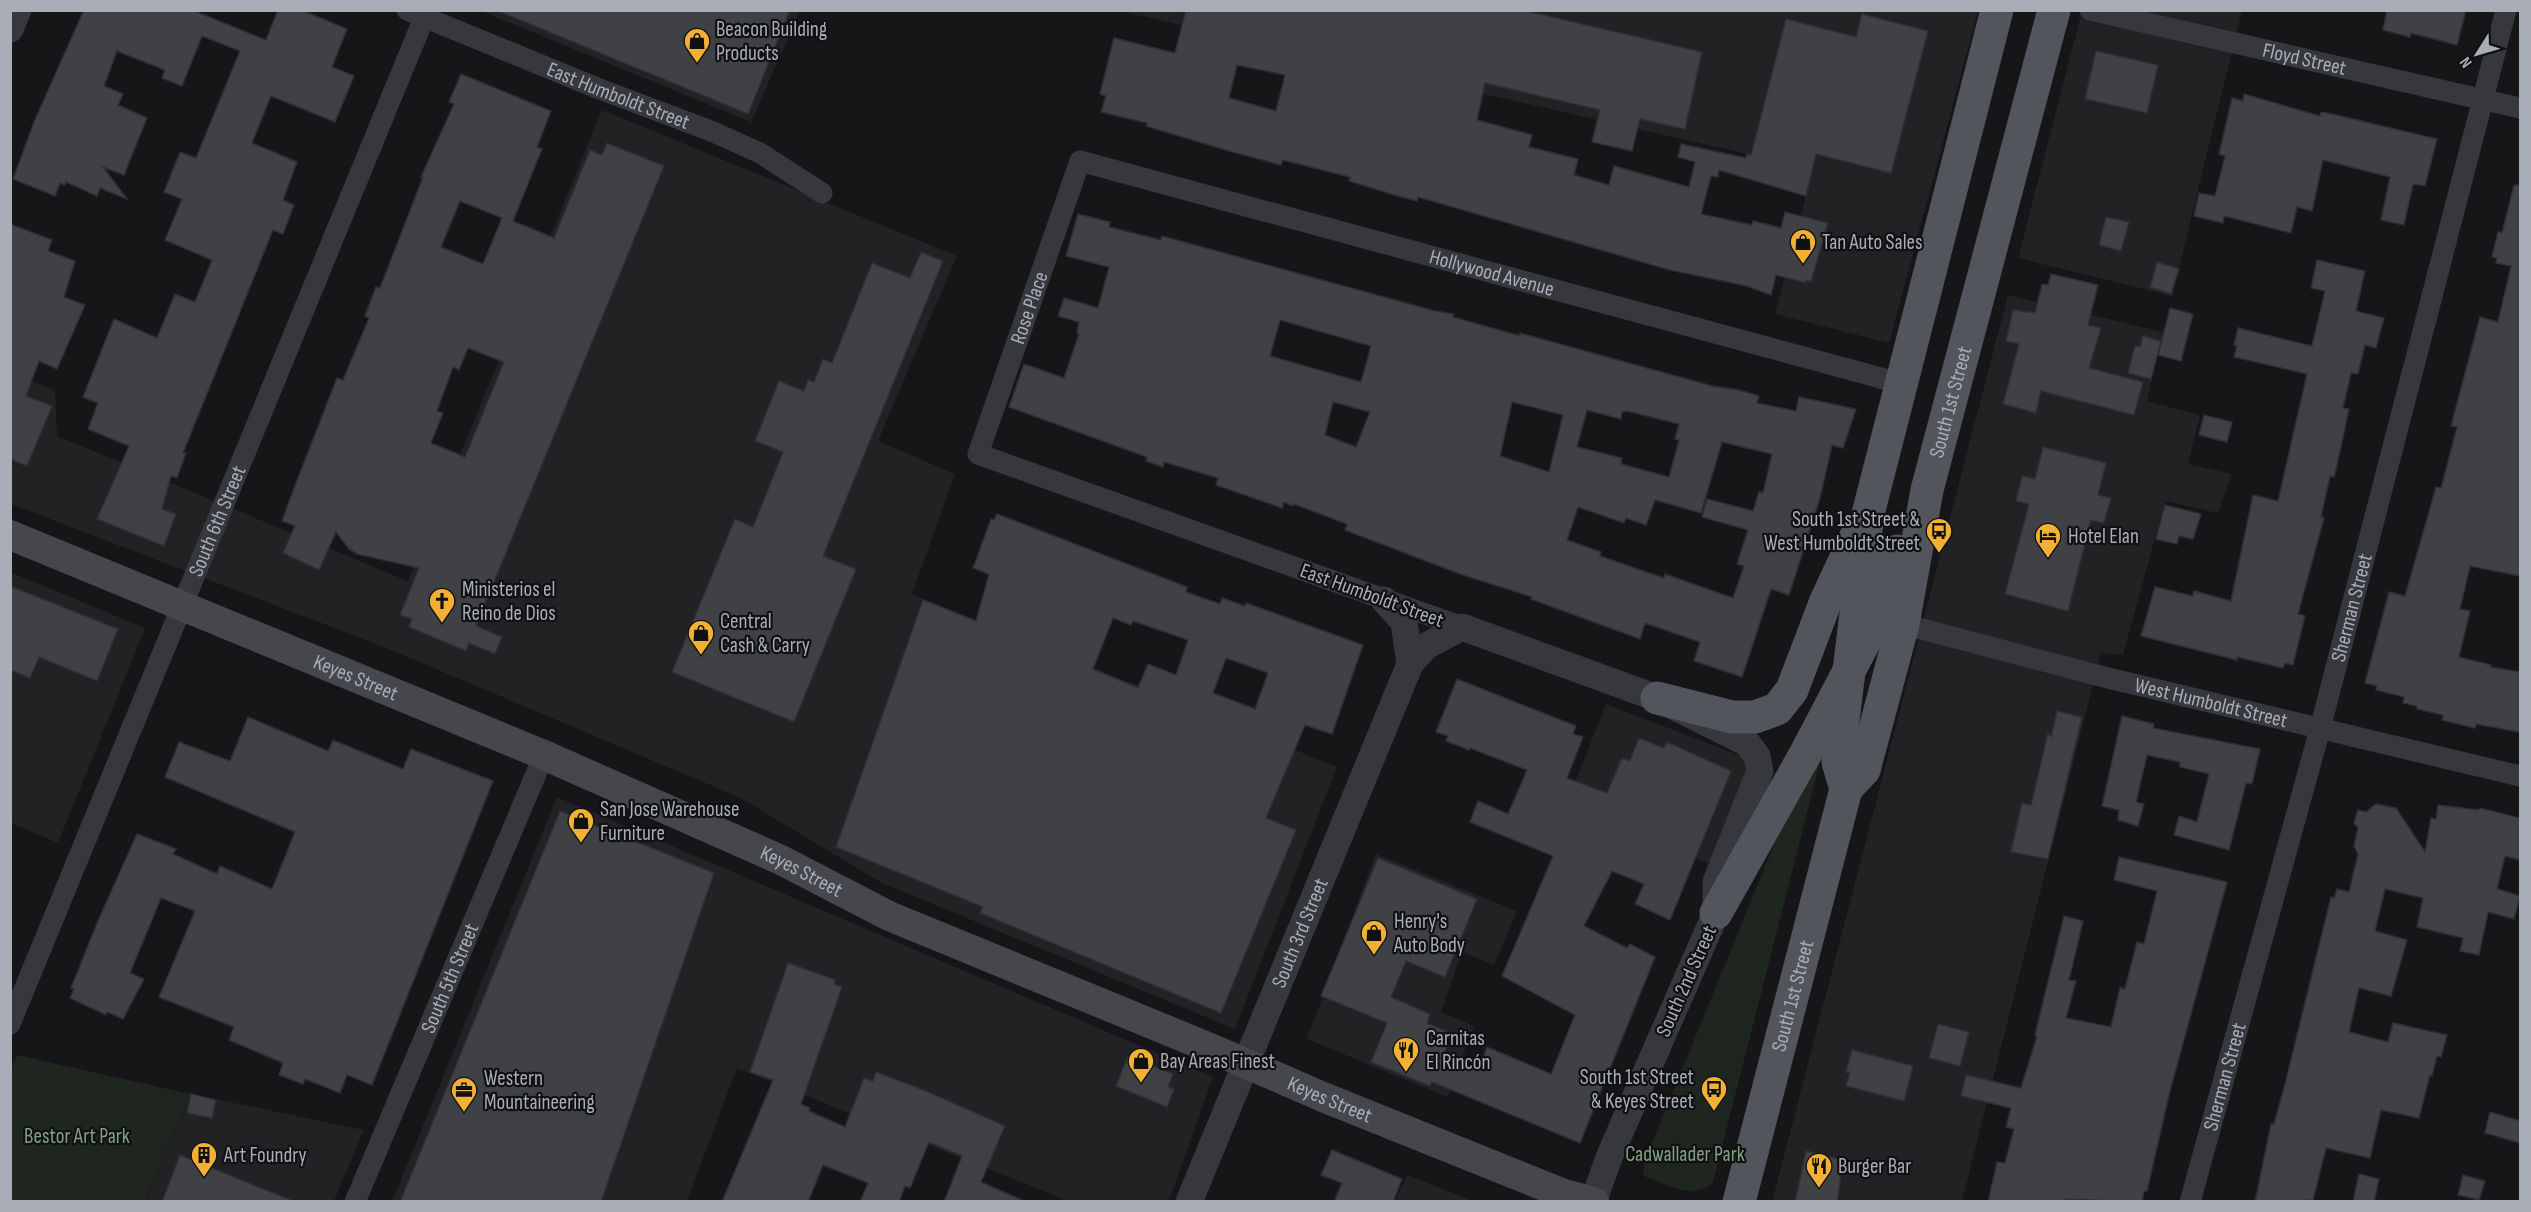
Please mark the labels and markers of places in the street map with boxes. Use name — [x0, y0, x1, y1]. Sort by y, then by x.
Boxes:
place label: Beacon Building Products — [716, 17, 827, 66]
shop icon: Beacon Building Products — [682, 26, 712, 64]
shop icon: Tan Auto Sales — [1788, 227, 1818, 265]
place label: Tan Auto Sales — [1822, 230, 1923, 255]
place label: South 1st Street & West Humboldt Street — [1764, 507, 1920, 556]
bus stop icon: South 1st Street & West Humboldt Street — [1924, 516, 1954, 554]
hotel icon: Hotel Elan — [2033, 521, 2063, 559]
place label: Hotel Elan — [2068, 524, 2139, 549]
place label: Ministerios el Reino de Dios — [462, 577, 556, 626]
church icon: Ministerios el Reino de Dios — [427, 586, 457, 624]
place label: Central Cash & Carry — [720, 609, 810, 658]
shop icon: Central Cash & Carry — [686, 618, 716, 656]
place label: San Jose Warehouse Furniture — [600, 797, 740, 846]
shop icon: San Jose Warehouse Furniture — [566, 806, 596, 844]
place label: Henry's Auto Body — [1393, 909, 1465, 958]
shop icon: Henry's Auto Body — [1359, 918, 1389, 956]
place label: Carnitas El Rincón — [1426, 1026, 1491, 1075]
restaurant icon: Carnitas El Rincón — [1391, 1035, 1421, 1073]
shop icon: Bay Areas Finest — [1126, 1046, 1156, 1084]
place label: Bay Areas Finest — [1160, 1049, 1275, 1074]
place label: South 1st Street & Keyes Street — [1580, 1065, 1694, 1114]
place label: Western Mountaineering — [484, 1066, 595, 1115]
bus stop icon: South 1st Street & Keyes Street — [1699, 1074, 1729, 1112]
office icon: Western Mountaineering — [449, 1075, 479, 1113]
building icon: Art Foundry — [189, 1140, 219, 1178]
place label: Art Foundry — [223, 1143, 307, 1168]
restaurant icon: Burger Bar — [1804, 1151, 1834, 1189]
place label: Burger Bar — [1838, 1154, 1911, 1179]

